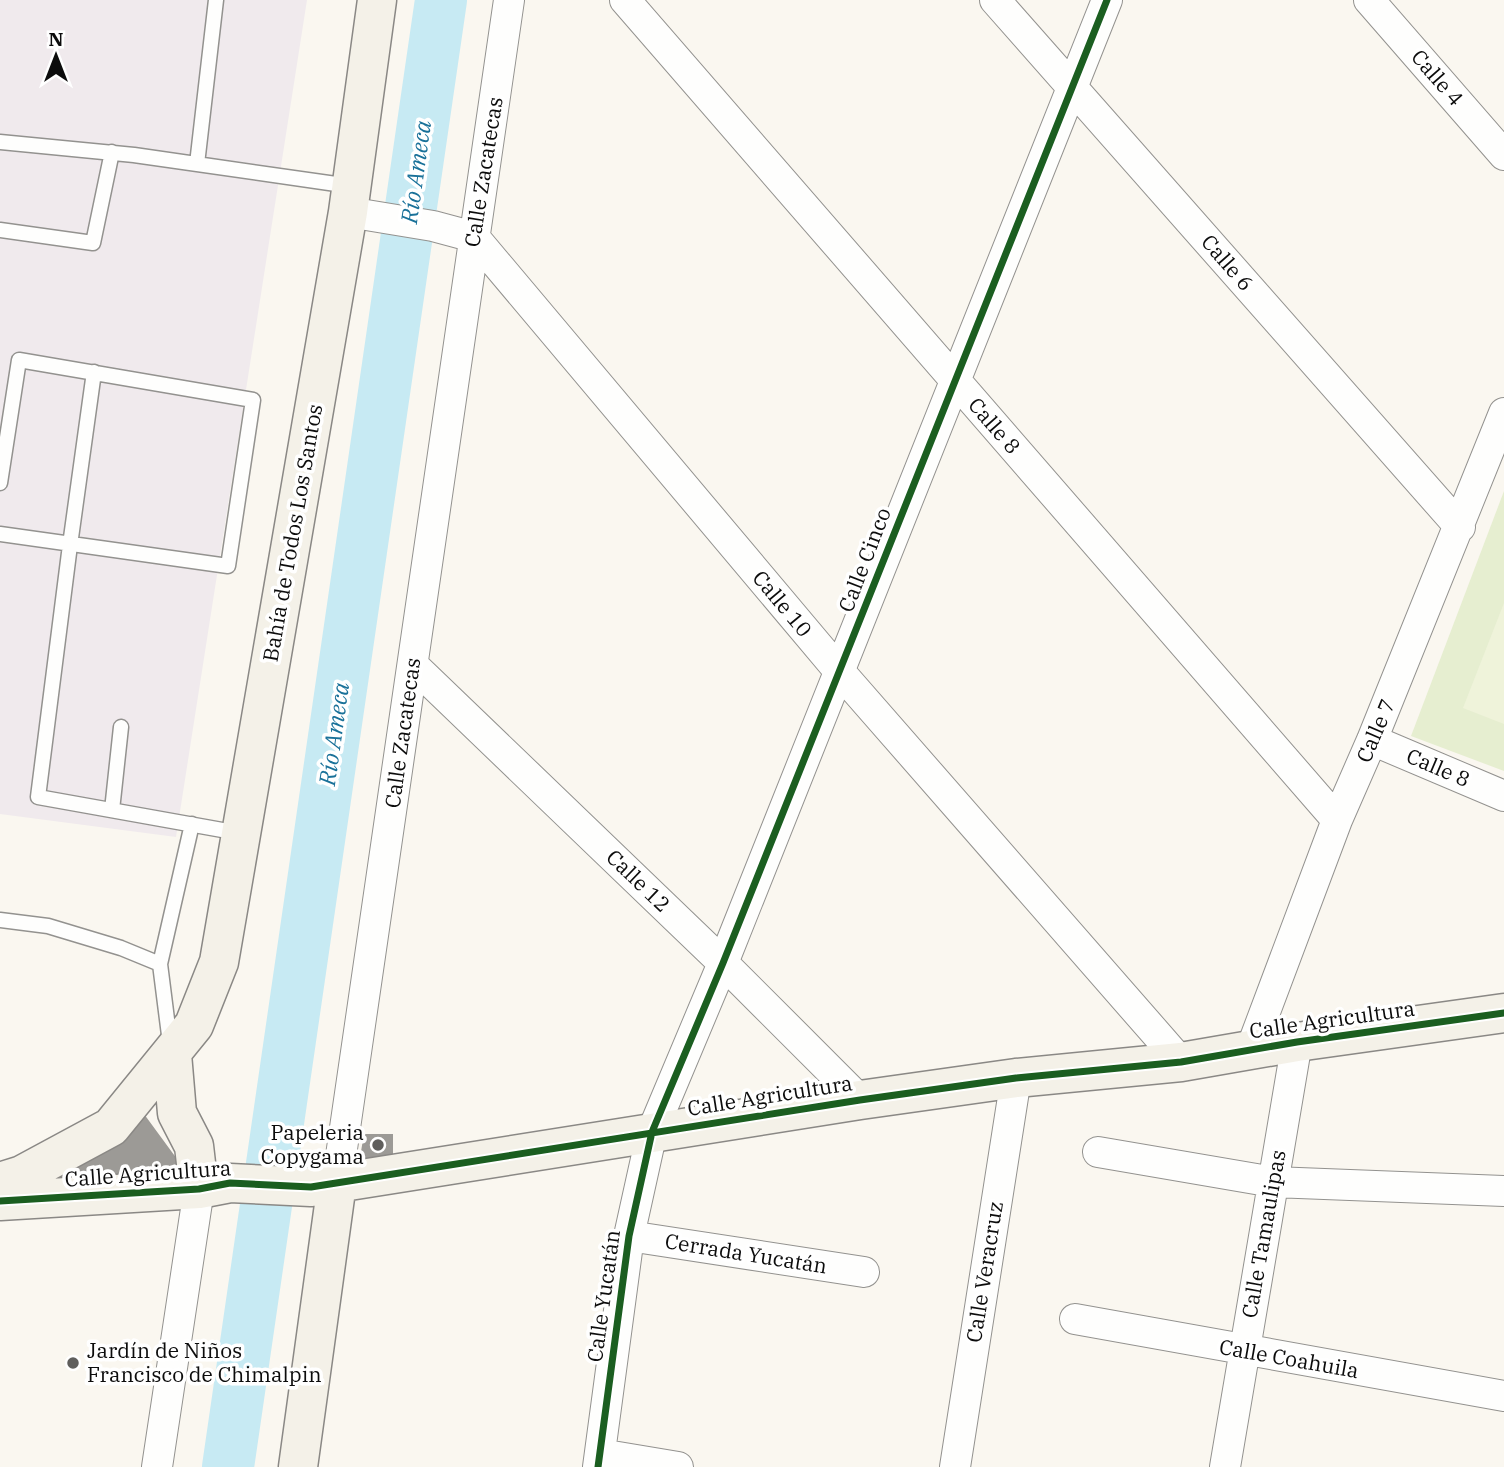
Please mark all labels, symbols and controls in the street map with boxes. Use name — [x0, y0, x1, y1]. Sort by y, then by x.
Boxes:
north arrow — [21, 21, 91, 91]
text: N — [48, 27, 64, 51]
street label: Calle 4 — [1405, 43, 1470, 112]
street label: Calle Zacatecas — [457, 95, 509, 249]
water label: Río Ameca — [393, 118, 437, 226]
street label: Calle 6 — [1195, 228, 1260, 297]
street label: Calle 8 — [962, 391, 1027, 460]
street label: Bahía de Todos Los Santos — [256, 402, 328, 664]
street label: Calle Cinco — [831, 503, 897, 616]
street label: Calle 10 — [747, 564, 819, 643]
street label: Calle Zacatecas — [378, 656, 426, 810]
water label: Río Ameca — [311, 680, 355, 788]
street label: Calle 7 — [1349, 695, 1401, 767]
street label: Calle 8 — [1402, 741, 1474, 793]
street label: Calle 12 — [601, 843, 677, 918]
street label: Calle Agricultura — [1247, 994, 1416, 1044]
street label: Calle Agricultura — [685, 1068, 854, 1122]
place label: Papeleria Copygama — [261, 1118, 364, 1170]
marker: Papeleria Copygama — [370, 1137, 386, 1153]
street label: Calle Tamaulipas — [1234, 1148, 1292, 1320]
street label: Calle Agricultura — [64, 1153, 232, 1193]
street label: Calle Veracruz — [959, 1199, 1009, 1344]
street label: Cerrada Yucatán — [663, 1226, 829, 1280]
street label: Calle Yucatán — [580, 1228, 626, 1364]
street label: Calle Coahuila — [1217, 1332, 1361, 1384]
place label: Jardín de Niños Francisco de Chimalpin — [87, 1336, 322, 1388]
marker: Jardín de Niños Francisco de Chimalpin — [65, 1355, 81, 1371]

